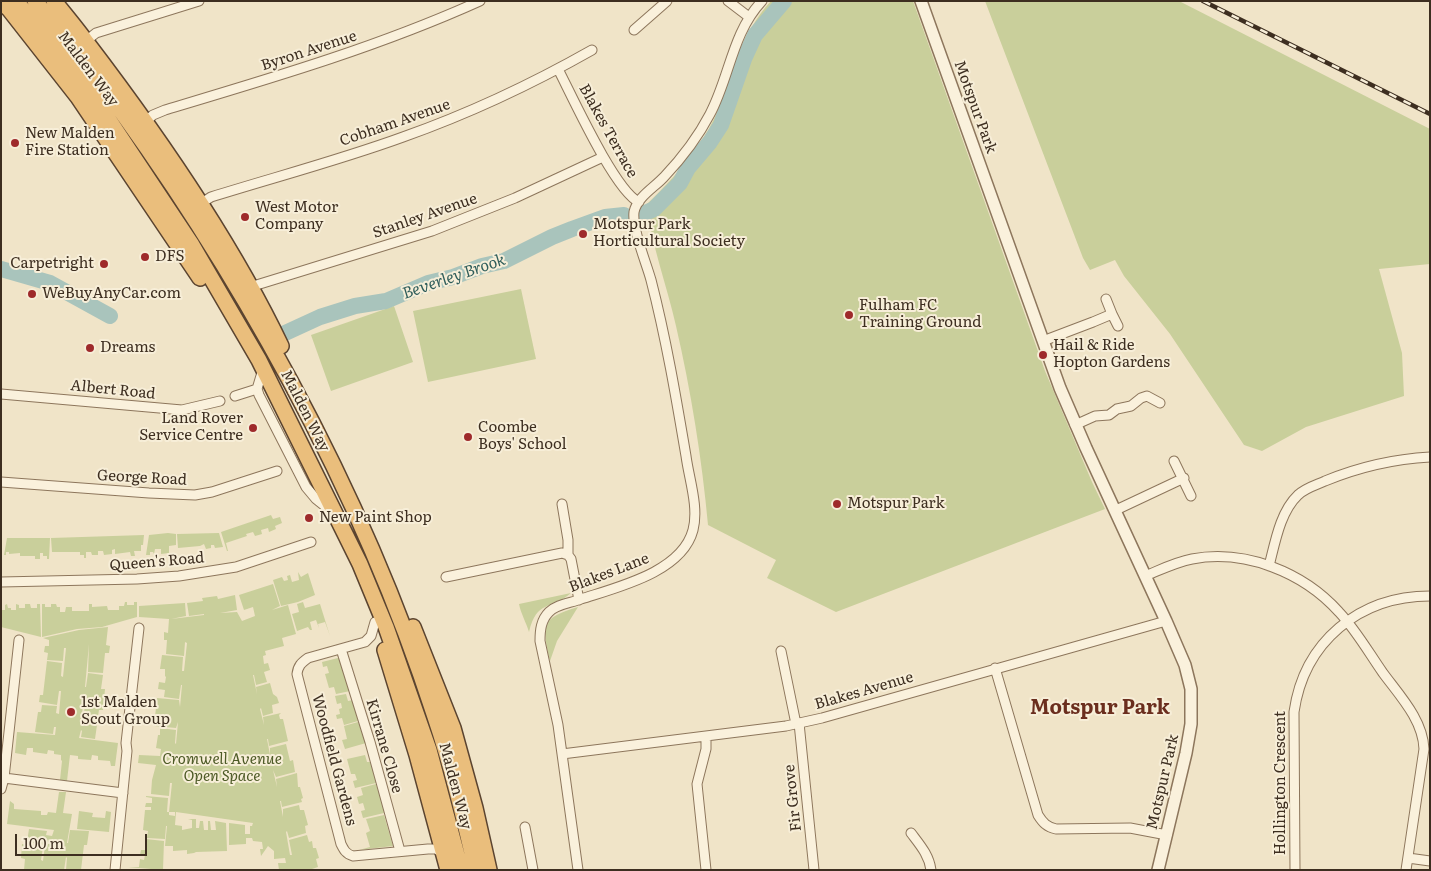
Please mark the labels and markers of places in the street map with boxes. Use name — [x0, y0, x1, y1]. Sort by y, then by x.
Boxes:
place label: New Malden Fire Station — [25, 125, 115, 160]
marker: New Malden Fire Station — [9, 137, 21, 149]
place label: West Motor Company — [255, 199, 338, 234]
marker: West Motor Company — [239, 211, 251, 223]
place label: Motspur Park Horticultural Society — [593, 216, 745, 251]
marker: Motspur Park Horticultural Society — [577, 228, 589, 240]
place label: DFS — [155, 248, 184, 266]
marker: DFS — [139, 251, 151, 263]
place label: Carpetright — [10, 255, 94, 273]
marker: Carpetright — [98, 258, 110, 270]
place label: WeBuyAnyCar.com — [42, 285, 181, 303]
marker: WeBuyAnyCar.com — [26, 288, 38, 300]
place label: Fulham FC Training Ground — [859, 297, 982, 332]
marker: Fulham FC Training Ground — [843, 309, 855, 321]
place label: Hail & Ride Hopton Gardens — [1053, 337, 1170, 372]
place label: Dreams — [100, 339, 155, 357]
marker: Dreams — [84, 342, 96, 354]
marker: Hail & Ride Hopton Gardens — [1037, 349, 1049, 361]
place label: Land Rover Service Centre — [139, 410, 243, 445]
place label: Coombe Boys' School — [478, 419, 567, 454]
marker: Land Rover Service Centre — [247, 422, 259, 434]
marker: Coombe Boys' School — [462, 431, 474, 443]
place label: Motspur Park — [847, 495, 945, 513]
marker: Motspur Park — [831, 498, 843, 510]
place label: New Paint Shop — [319, 509, 432, 527]
marker: New Paint Shop — [303, 512, 315, 524]
place label: 1st Malden Scout Group — [81, 694, 170, 729]
marker: 1st Malden Scout Group — [65, 706, 77, 718]

